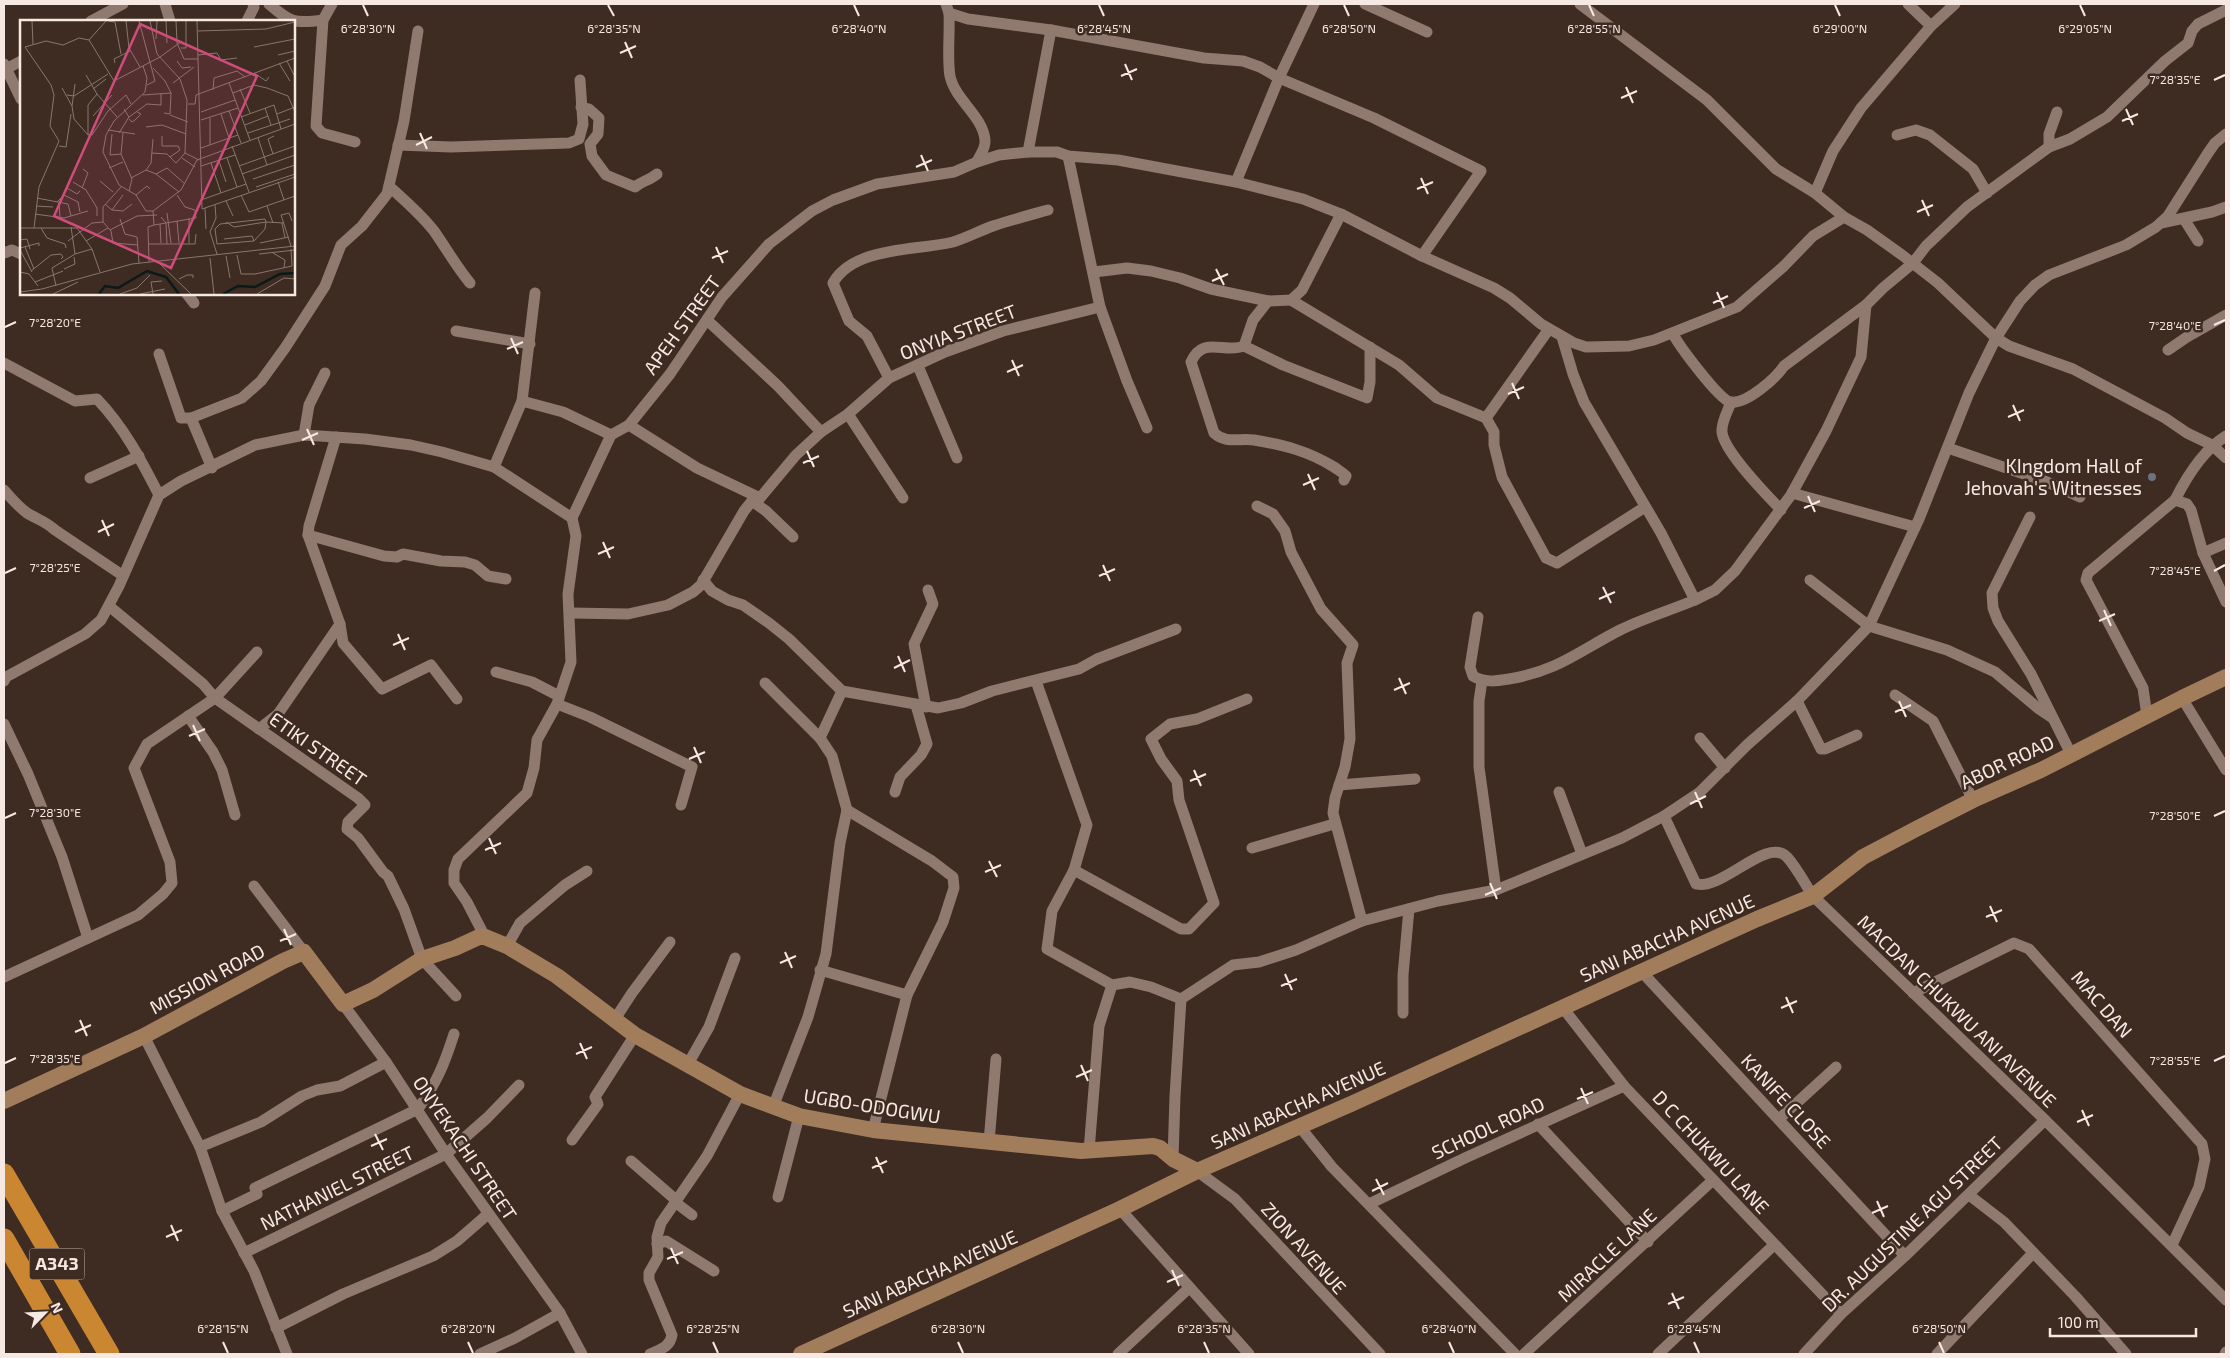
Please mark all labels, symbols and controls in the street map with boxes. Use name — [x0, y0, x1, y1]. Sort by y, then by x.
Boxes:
inset map — [20, 20, 295, 295]
text: 6°28'30"N — [341, 21, 395, 35]
text: 6°28'35"N — [587, 21, 641, 35]
text: 6°28'40"N — [832, 21, 886, 35]
text: 6°28'45"N — [1077, 21, 1131, 35]
text: 6°28'50"N — [1322, 21, 1376, 35]
text: 6°28'55"N — [1567, 21, 1621, 35]
text: 6°29'00"N — [1813, 21, 1867, 35]
text: 6°29'05"N — [2058, 21, 2112, 35]
text: 7°28'35"E — [2149, 72, 2201, 86]
street label: APEH STREET — [638, 271, 725, 379]
street label: ONYIA STREET — [896, 299, 1019, 364]
text: 7°28'20"E — [29, 315, 81, 329]
text: 7°28'40"E — [2149, 318, 2201, 332]
place label: KIngdom Hall of Jehovah's Witnesses — [1964, 454, 2143, 499]
marker: KIngdom Hall of Jehovah's Witnesses — [2146, 471, 2158, 483]
text: 7°28'25"E — [29, 560, 81, 574]
text: 7°28'45"E — [2149, 563, 2201, 577]
street label: ETIKI STREET — [265, 707, 371, 790]
street label: ABOR ROAD — [1956, 730, 2057, 793]
text: 7°28'30"E — [29, 805, 81, 819]
text: 7°28'50"E — [2149, 808, 2201, 822]
street label: SANI ABACHA AVENUE — [1576, 889, 1758, 986]
street label: MACDAN CHUKWU ANI AVENUE — [1853, 910, 2061, 1112]
street label: MISSION ROAD — [145, 939, 268, 1019]
street label: MAC DAN — [2067, 965, 2138, 1042]
street label: KANIFE CLOSE — [1737, 1049, 1836, 1153]
text: 7°28'35"E — [29, 1051, 81, 1065]
text: 7°28'55"E — [2150, 1053, 2201, 1067]
street label: SANI ABACHA AVENUE — [1207, 1056, 1389, 1153]
street label: ONYEKACHI STREET — [409, 1071, 522, 1224]
street label: UGBO-ODOGWU — [802, 1083, 942, 1128]
street label: D C CHUKWU LANE — [1648, 1085, 1774, 1218]
street label: SCHOOL ROAD — [1428, 1091, 1548, 1164]
street label: DR. AUGUSTINE AGU STREET — [1817, 1131, 2007, 1316]
street label: NATHANIEL STREET — [256, 1140, 417, 1235]
street label: ZION AVENUE — [1257, 1197, 1352, 1298]
street label: MIRACLE LANE — [1553, 1203, 1661, 1306]
street label: SANI ABACHA AVENUE — [839, 1225, 1021, 1322]
road number: A343 — [30, 1248, 84, 1280]
north arrow — [20, 1288, 70, 1338]
text: N — [48, 1299, 67, 1316]
scale bar — [2050, 1306, 2196, 1338]
text: 100 m — [2058, 1313, 2099, 1331]
text: 6°28'15"N — [197, 1321, 249, 1335]
text: 6°28'20"N — [441, 1321, 495, 1335]
text: 6°28'25"N — [686, 1321, 740, 1335]
text: 6°28'30"N — [931, 1321, 985, 1335]
text: 6°28'35"N — [1177, 1321, 1231, 1335]
text: 6°28'40"N — [1422, 1321, 1476, 1335]
text: 6°28'45"N — [1667, 1321, 1721, 1335]
text: 6°28'50"N — [1912, 1321, 1966, 1335]

